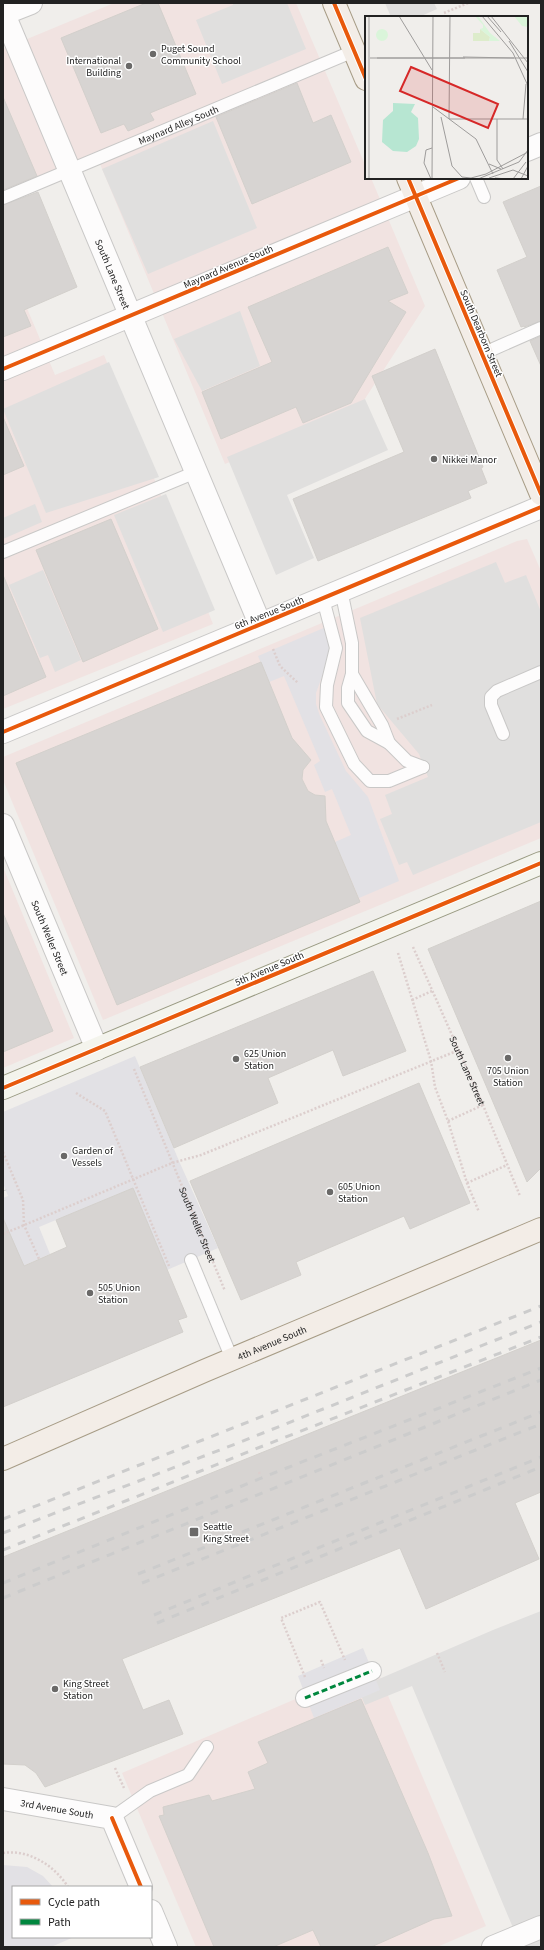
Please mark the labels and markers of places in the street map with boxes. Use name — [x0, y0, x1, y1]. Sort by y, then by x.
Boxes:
place label: Puget Sound Community School — [161, 42, 241, 68]
marker: Puget Sound Community School — [148, 49, 158, 59]
place label: International Building — [67, 54, 121, 80]
marker: International Building — [124, 61, 134, 71]
place label: Nikkei Manor — [442, 453, 497, 467]
marker: Nikkei Manor — [429, 454, 439, 464]
place label: 625 Union Station — [244, 1047, 286, 1073]
marker: 705 Union Station — [503, 1053, 513, 1063]
marker: 625 Union Station — [231, 1054, 241, 1064]
place label: 705 Union Station — [487, 1064, 529, 1090]
place label: Garden of Vessels — [72, 1144, 114, 1170]
marker: Garden of Vessels — [59, 1151, 69, 1161]
place label: 605 Union Station — [338, 1180, 380, 1206]
marker: 605 Union Station — [325, 1187, 335, 1197]
place label: 505 Union Station — [98, 1281, 140, 1307]
marker: 505 Union Station — [85, 1288, 95, 1298]
place label: Seattle King Street — [203, 1520, 249, 1546]
marker: Seattle King Street — [188, 1526, 200, 1538]
place label: King Street Station — [63, 1677, 109, 1703]
marker: King Street Station — [50, 1684, 60, 1694]

